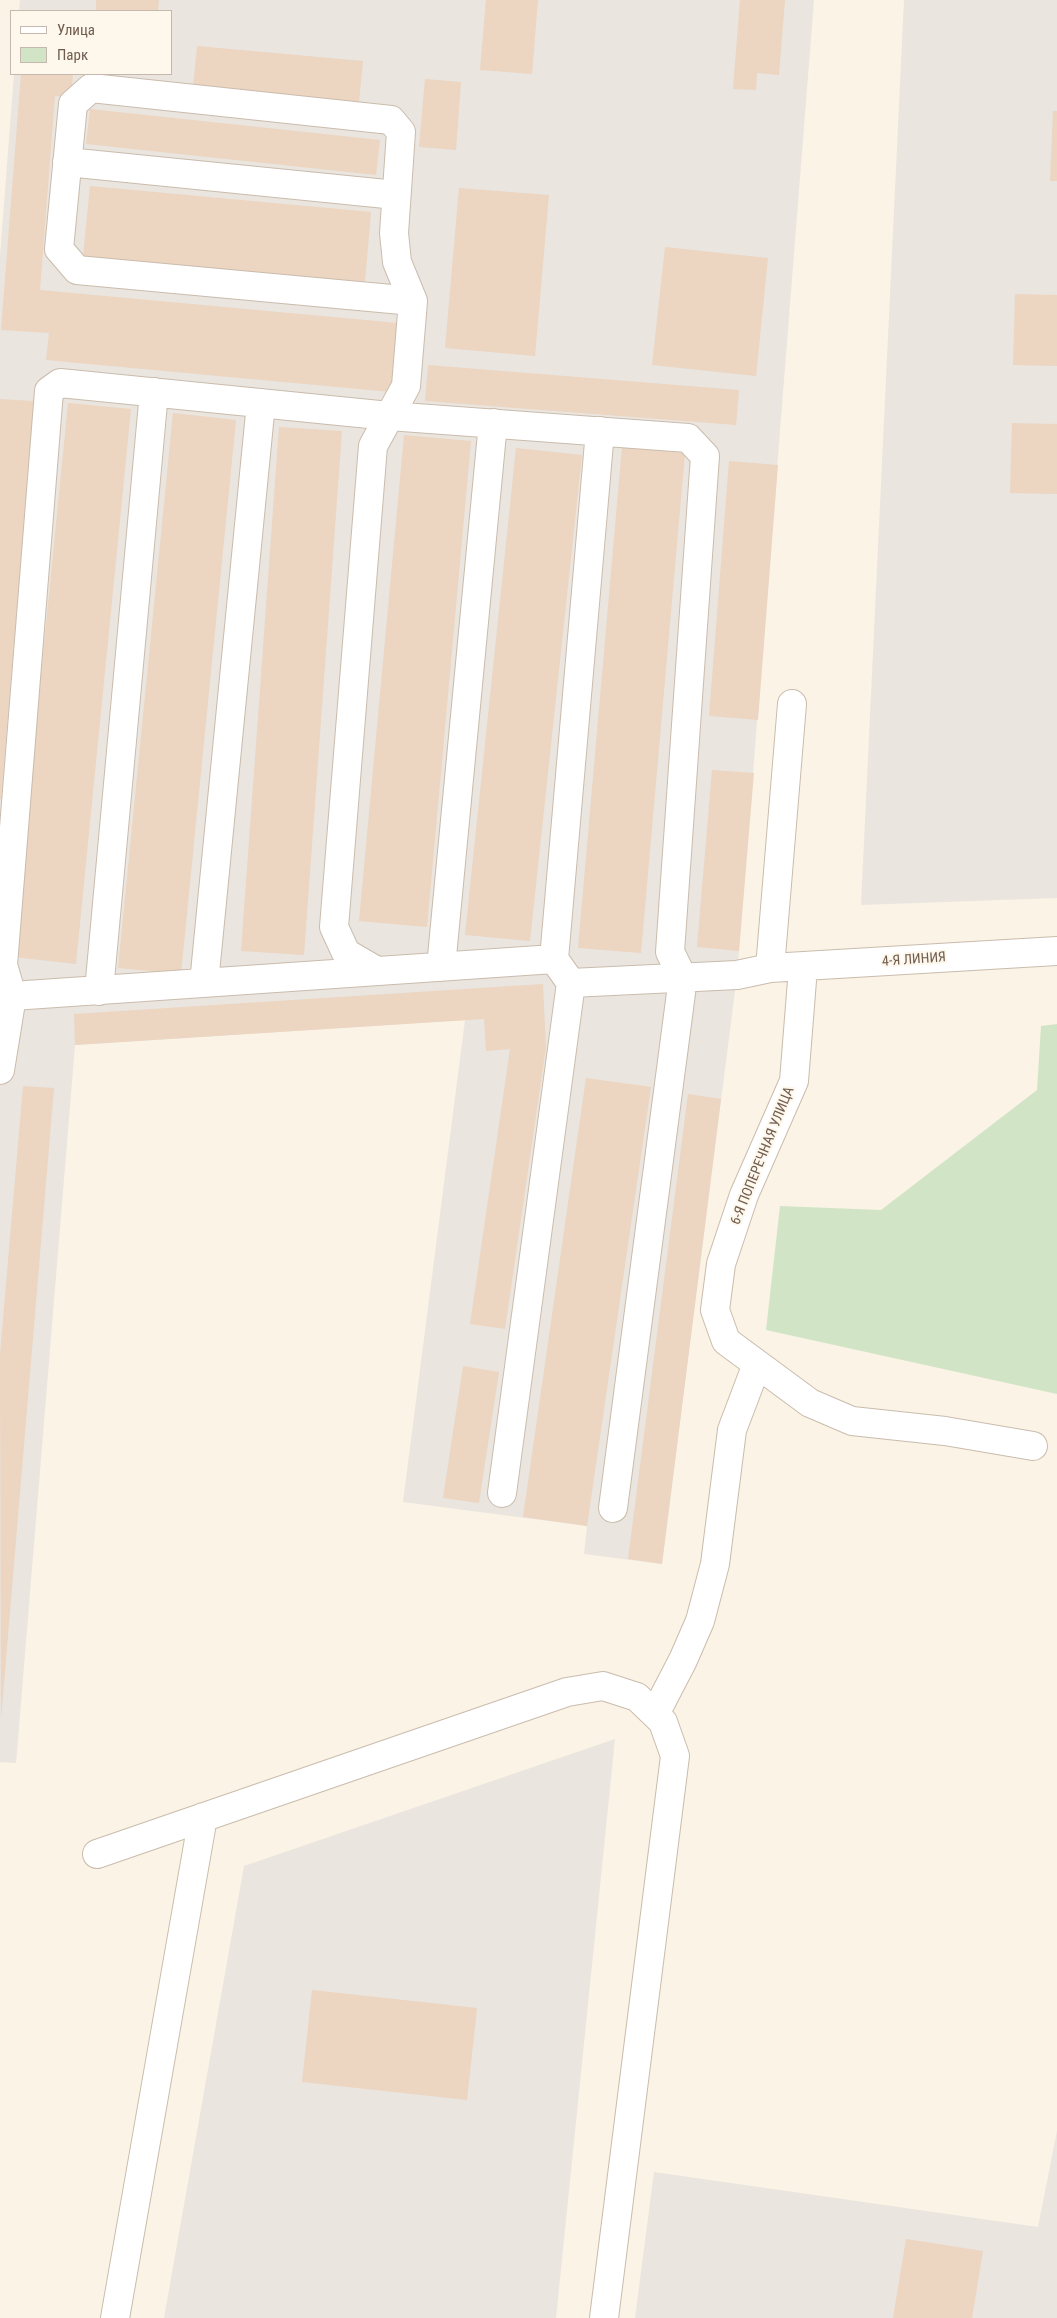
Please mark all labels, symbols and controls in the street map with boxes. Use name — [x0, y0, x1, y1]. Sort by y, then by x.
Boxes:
legend — [10, 10, 172, 75]
text: Улица — [57, 21, 95, 39]
text: Парк — [57, 46, 88, 64]
street label: 4-Я ЛИНИЯ — [881, 949, 947, 971]
street label: 6-Я ПОПЕРЕЧНАЯ УЛИЦА — [728, 1085, 798, 1227]

